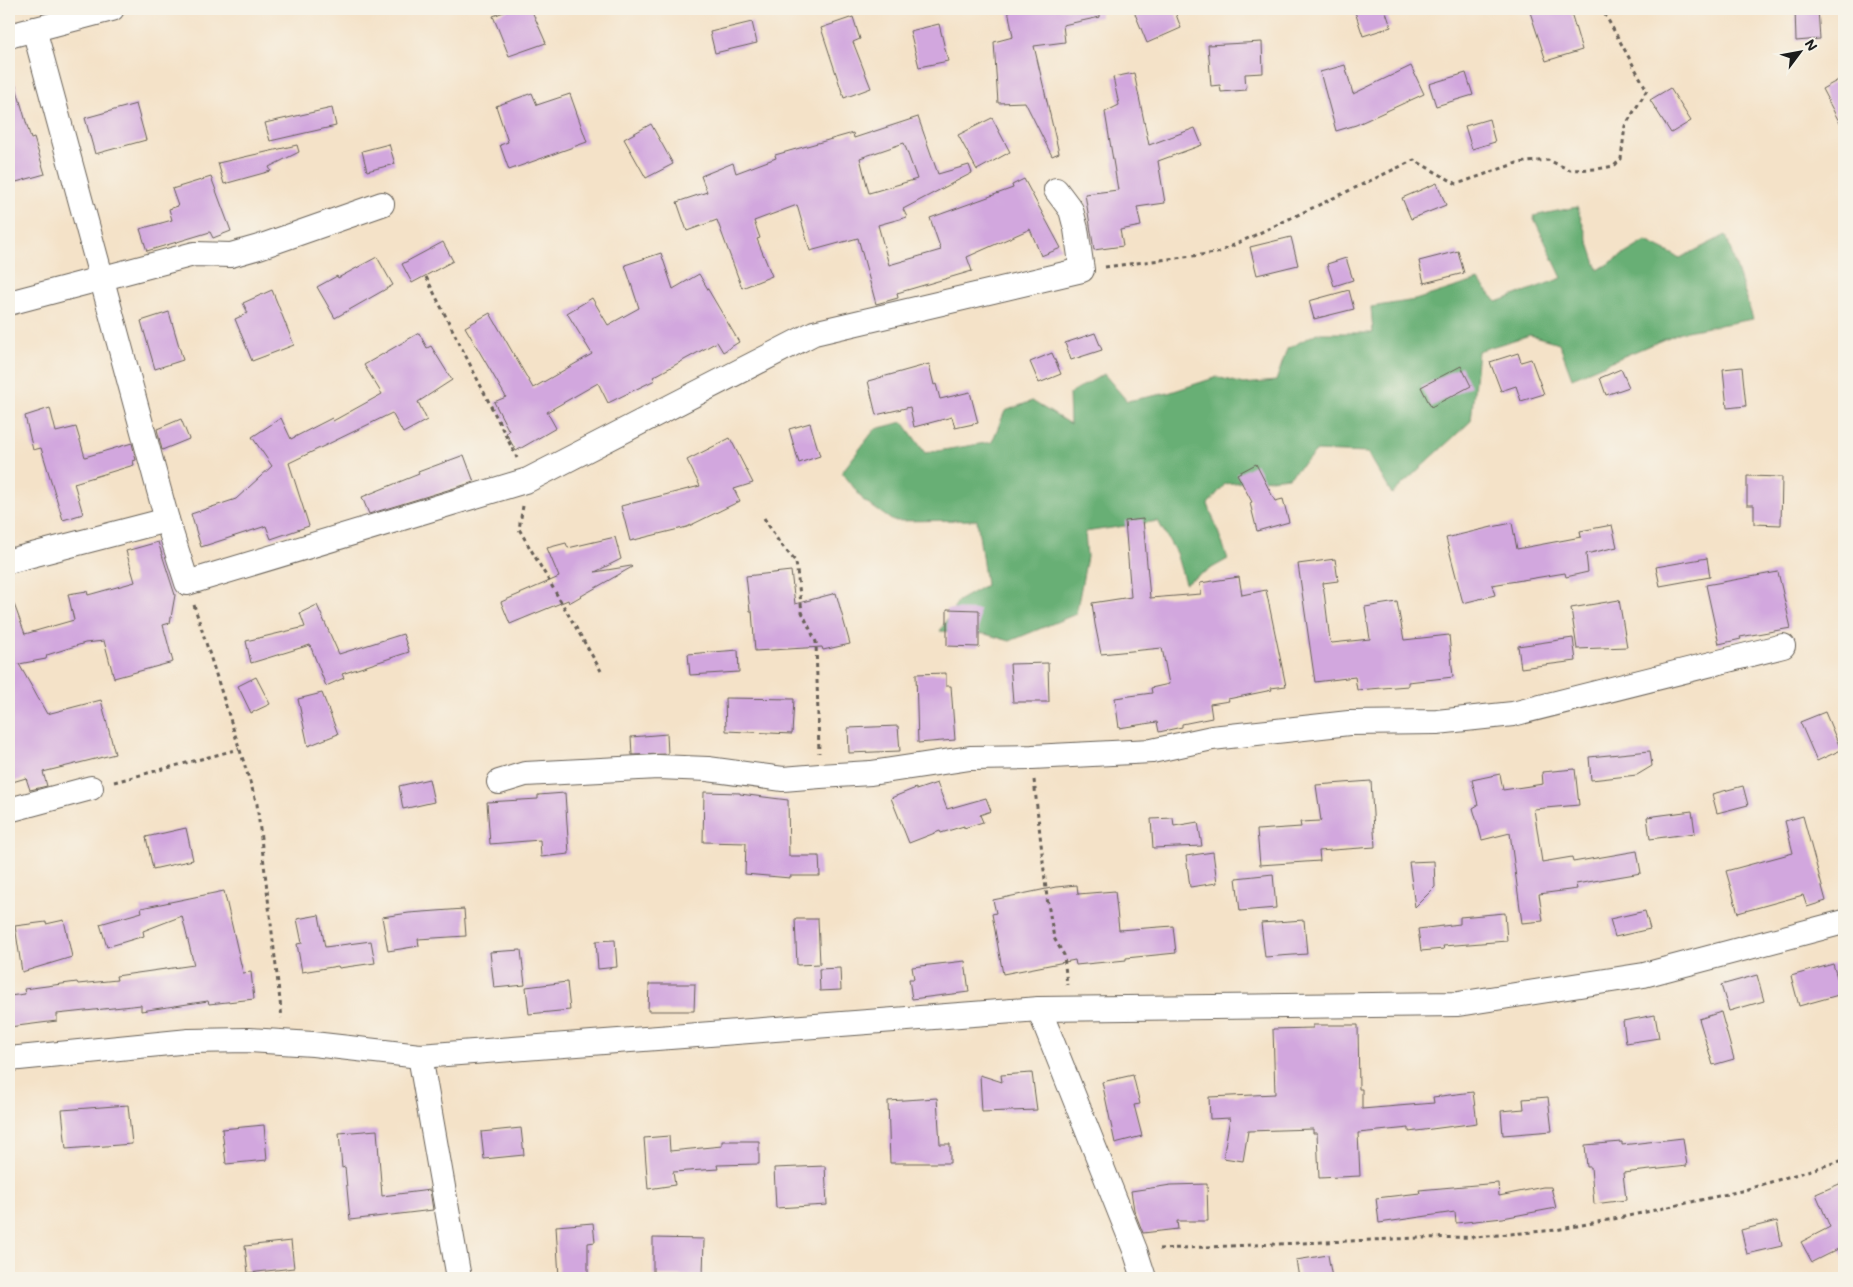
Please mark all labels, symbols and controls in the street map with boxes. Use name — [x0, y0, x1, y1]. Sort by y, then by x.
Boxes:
north arrow — [1776, 28, 1826, 78]
text: N — [1801, 35, 1822, 54]

